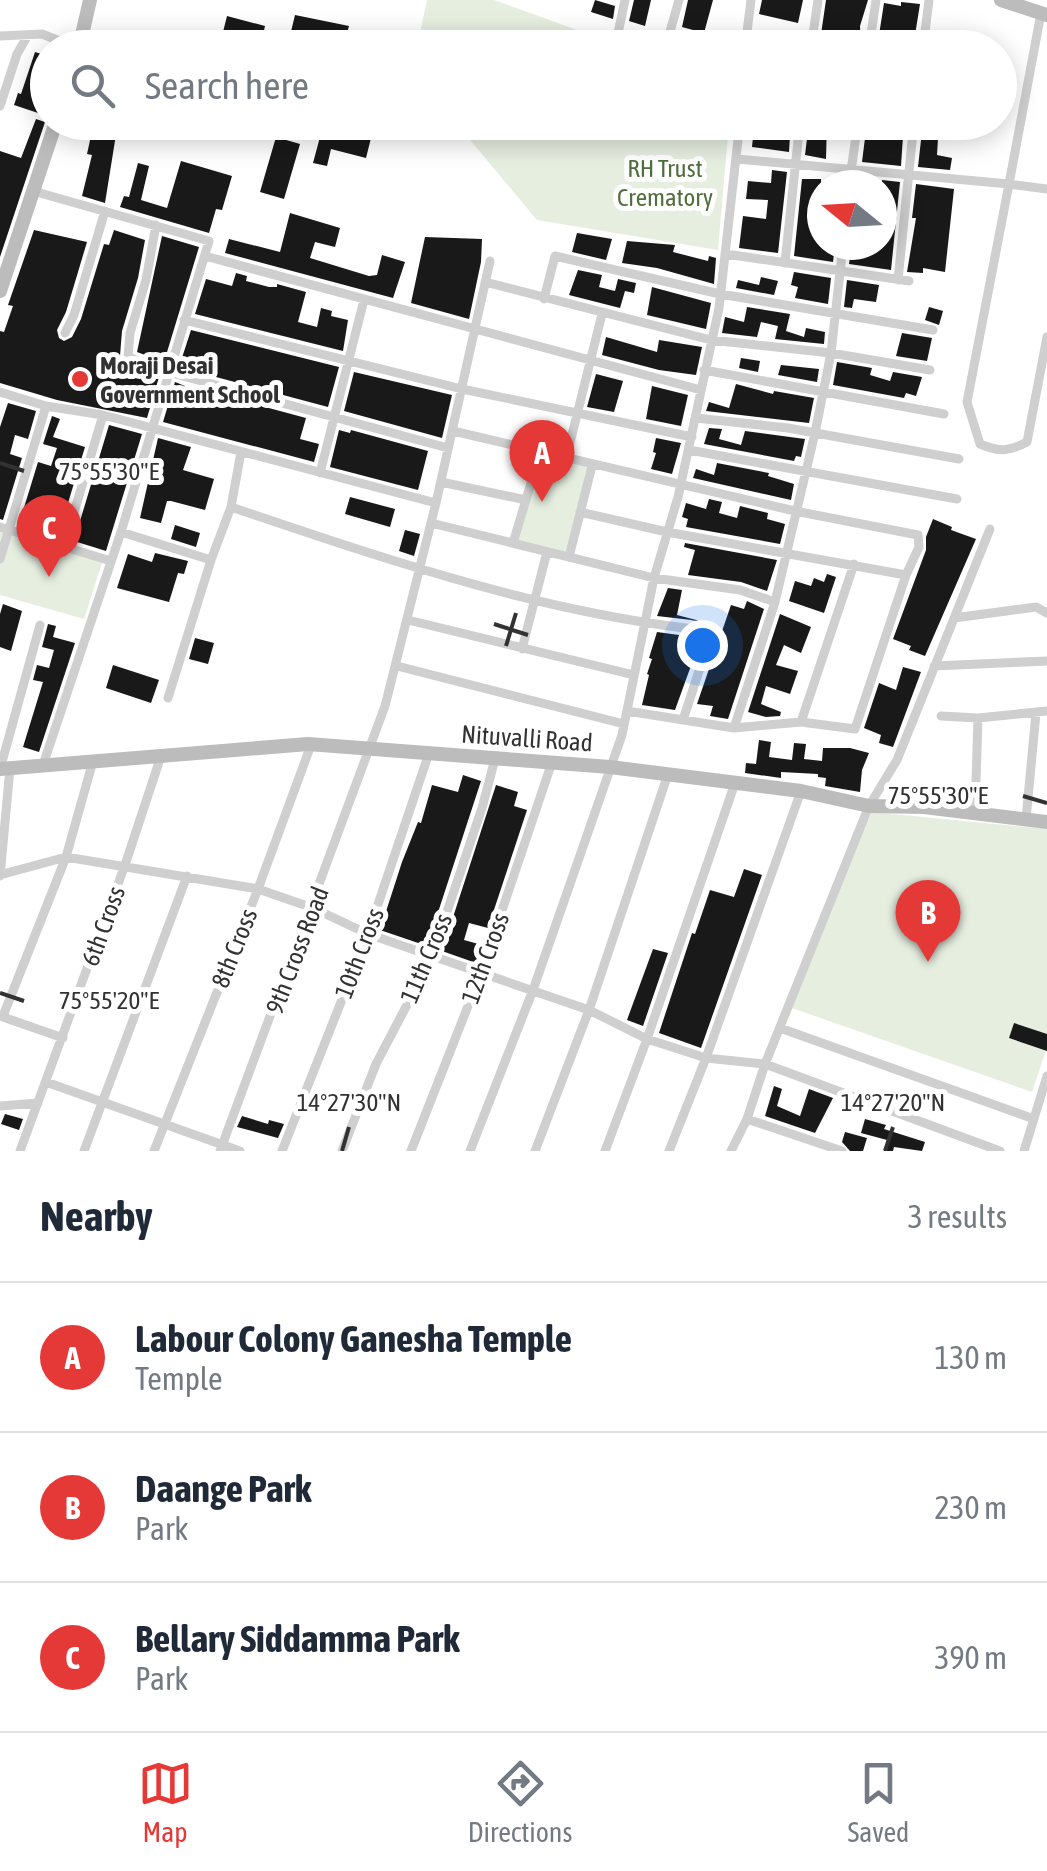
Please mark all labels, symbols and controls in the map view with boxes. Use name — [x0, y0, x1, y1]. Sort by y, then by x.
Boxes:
search box — [30, 30, 1017, 140]
icon: search — [65, 58, 120, 113]
text: Search here — [145, 64, 309, 107]
park label: RH Trust Crematory — [617, 154, 713, 211]
north arrow — [807, 170, 897, 260]
place label: Moraji Desai Government School — [100, 351, 280, 408]
marker: Moraji Desai Government School — [69, 368, 91, 390]
pin: A — [510, 420, 574, 502]
text: 75°55'30"E — [59, 457, 159, 485]
pin: C — [17, 494, 82, 577]
your location — [677, 620, 728, 671]
street label: Nituvalli Road — [460, 719, 594, 757]
text: 75°55'30"E — [888, 781, 988, 809]
pin: B — [896, 880, 960, 962]
street label: 6th Cross — [76, 882, 130, 970]
street label: 9th Cross Road — [260, 883, 334, 1017]
street label: 8th Cross — [206, 904, 263, 992]
street label: 10th Cross — [329, 904, 389, 1002]
street label: 11th Cross — [395, 909, 457, 1007]
street label: 12th Cross — [456, 909, 514, 1007]
text: 75°55'20"E — [59, 986, 159, 1014]
text: 14°27'30"N — [297, 1088, 401, 1116]
text: 14°27'20"N — [841, 1088, 945, 1116]
text: Nearby — [40, 1192, 153, 1240]
text: 3 results — [908, 1198, 1007, 1235]
text: Labour Colony Ganesha Temple — [135, 1317, 572, 1360]
text: A — [65, 1339, 80, 1376]
text: 130 m — [934, 1339, 1007, 1376]
text: Temple — [135, 1360, 223, 1397]
text: Daange Park — [135, 1467, 312, 1510]
text: B — [65, 1489, 80, 1526]
text: 230 m — [934, 1489, 1007, 1526]
text: Park — [135, 1510, 188, 1547]
text: Bellary Siddamma Park — [135, 1617, 460, 1660]
text: C — [65, 1639, 80, 1676]
text: 390 m — [934, 1639, 1007, 1676]
text: Park — [135, 1660, 188, 1697]
tab: Map — [138, 1756, 193, 1848]
tab: Directions — [468, 1756, 572, 1848]
tab: Saved — [848, 1756, 909, 1848]

